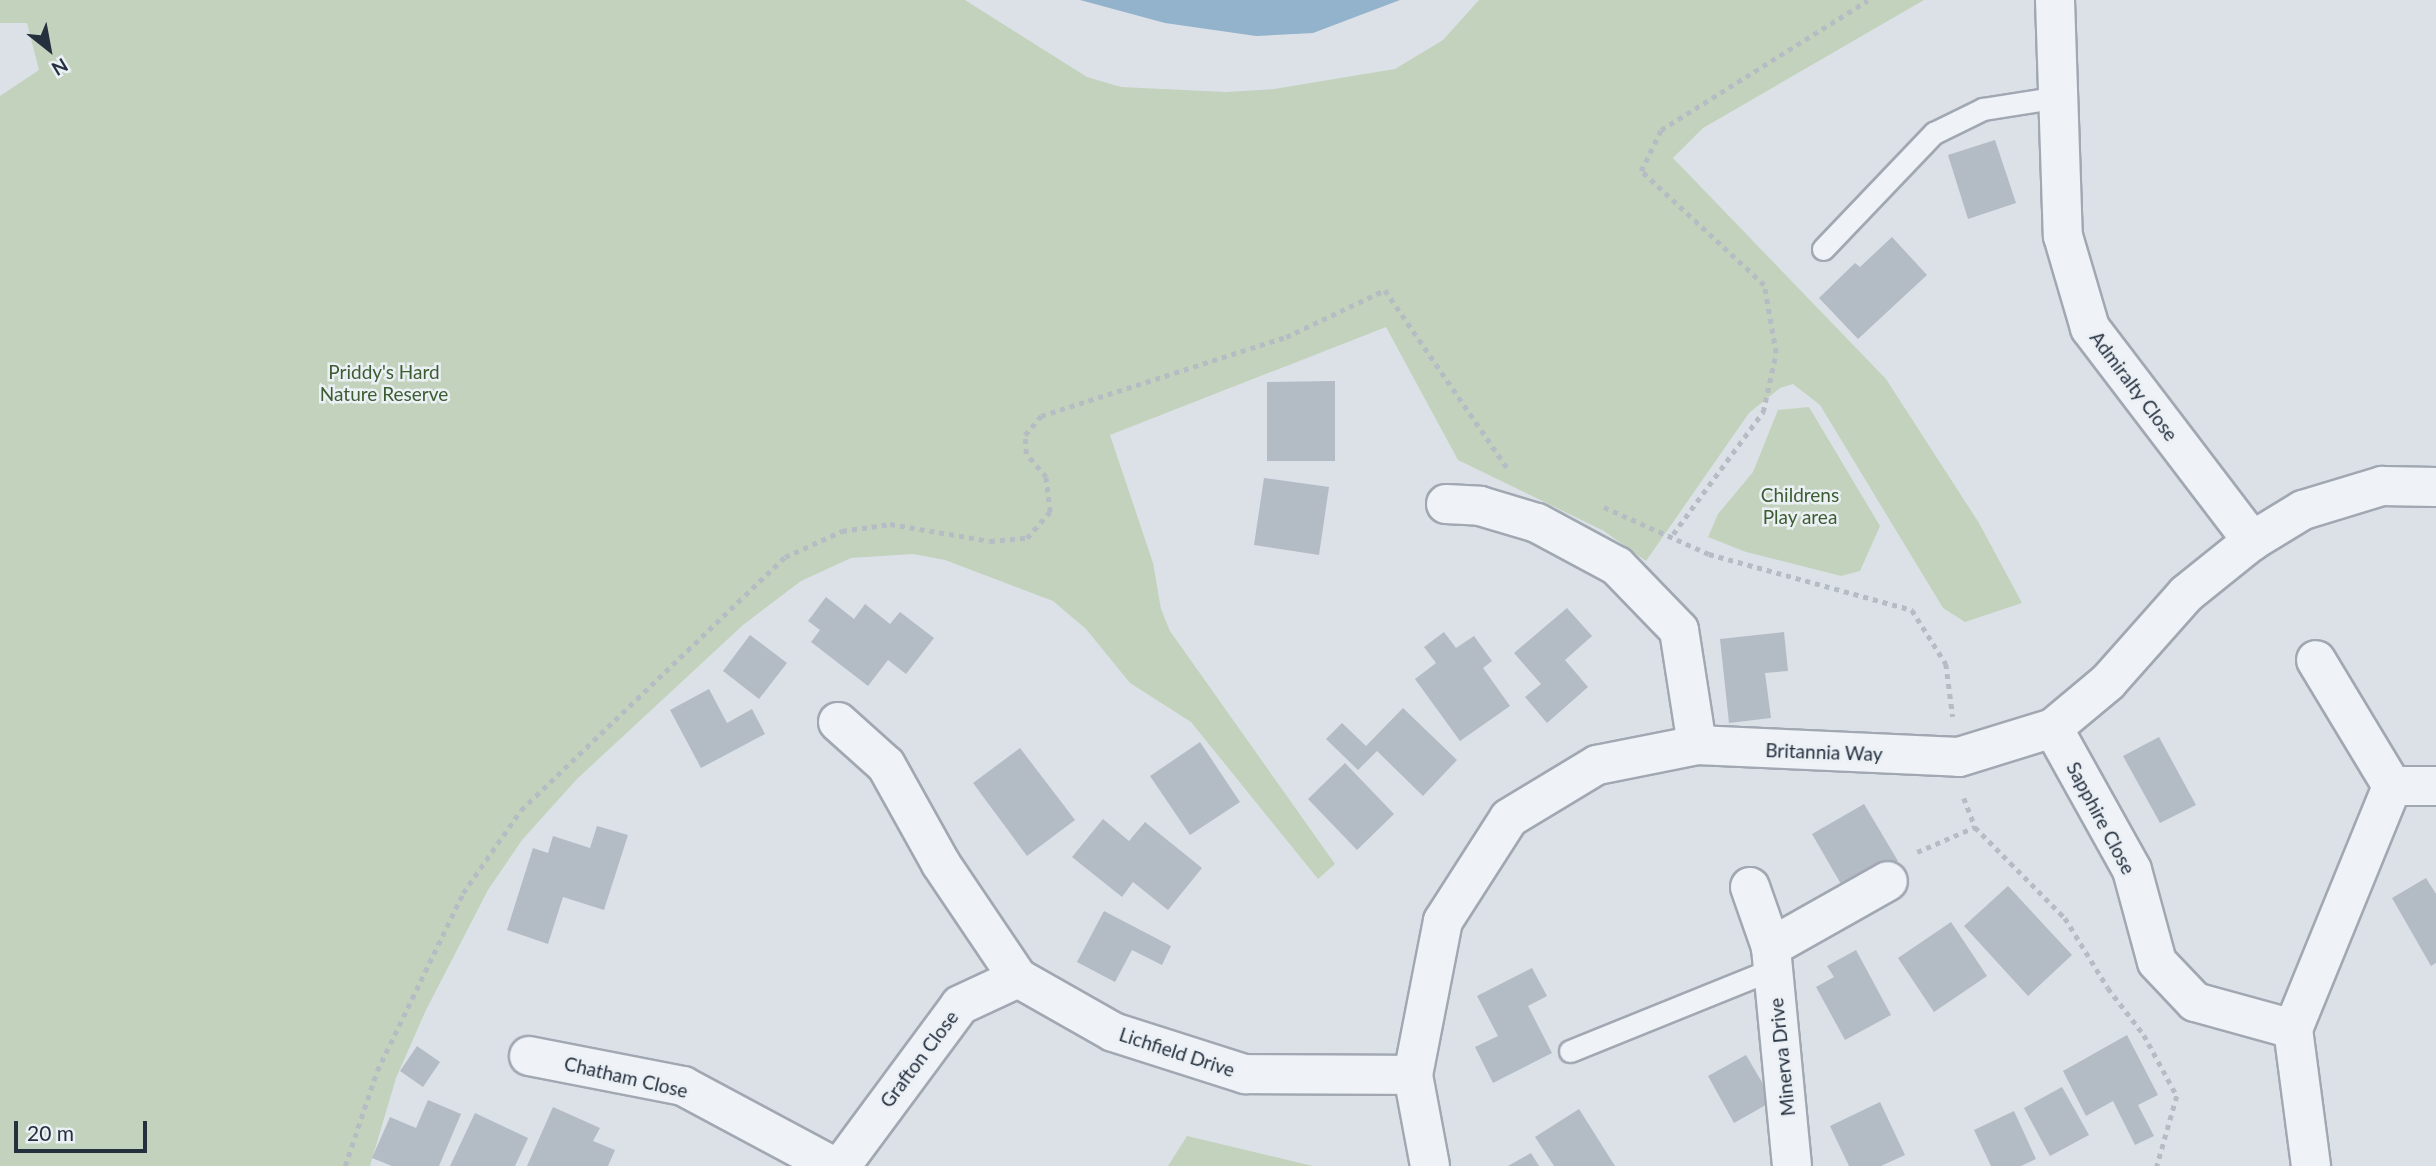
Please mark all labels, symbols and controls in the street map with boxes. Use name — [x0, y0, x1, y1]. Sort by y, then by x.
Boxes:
north arrow — [14, 14, 84, 84]
text: N — [48, 54, 72, 81]
street label: Admiralty Close — [2085, 326, 2183, 446]
park label: Priddy's Hard Nature Reserve — [320, 361, 448, 405]
park label: Childrens Play area — [1761, 484, 1839, 528]
street label: Britannia Way — [1765, 739, 1883, 765]
street label: Sapphire Close — [2062, 758, 2140, 878]
street label: Minerva Drive — [1764, 997, 1800, 1117]
street label: Grafton Close — [875, 1006, 963, 1112]
street label: Lichfield Drive — [1116, 1023, 1238, 1081]
street label: Chatham Close — [562, 1052, 690, 1102]
scale bar — [18, 1106, 150, 1150]
text: 20 m — [27, 1120, 74, 1145]

